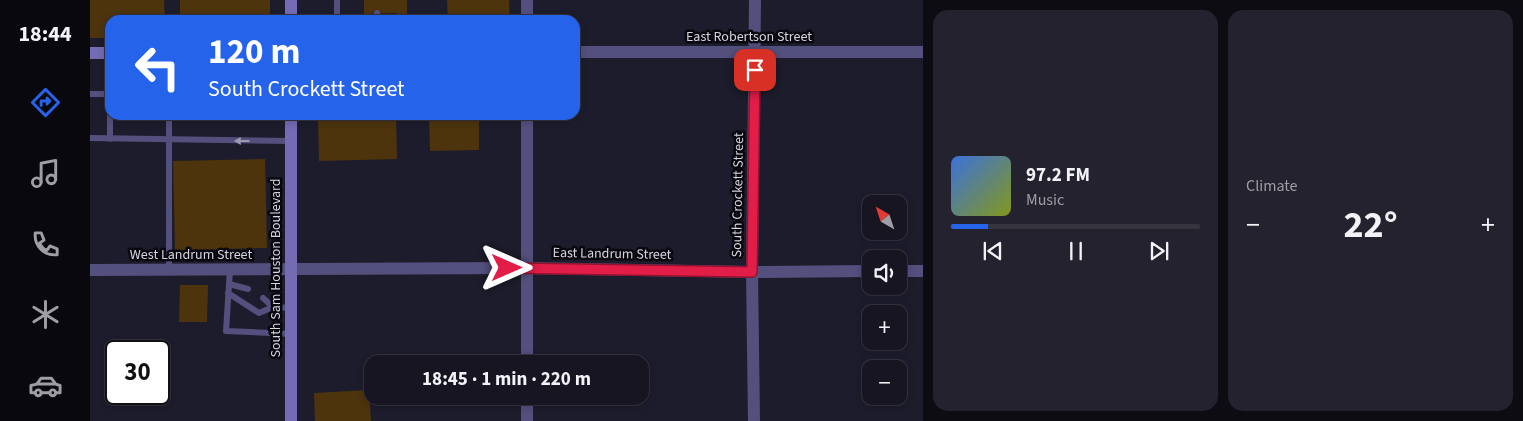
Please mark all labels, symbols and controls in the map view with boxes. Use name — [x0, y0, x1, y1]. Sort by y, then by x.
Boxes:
text: 18:44 — [18, 18, 72, 50]
text: 120 m — [208, 27, 300, 77]
street label: East Robertson Street — [686, 27, 812, 47]
icon: left — [125, 35, 190, 100]
pin — [734, 49, 776, 91]
icon: arrive — [741, 56, 769, 84]
text: South Crockett Street — [208, 73, 405, 105]
icon: directions — [28, 85, 63, 120]
street label: South Crockett Street — [727, 132, 749, 258]
one-way arrow — [234, 137, 250, 145]
icon: music — [28, 156, 63, 191]
text: 97.2 FM — [1026, 162, 1090, 189]
text: Climate — [1246, 175, 1297, 197]
street label: South Sam Houston Boulevard — [266, 178, 286, 358]
text: Music — [1026, 189, 1064, 211]
north arrow — [862, 195, 908, 240]
map controls — [862, 195, 907, 405]
text: 22° — [1344, 198, 1398, 252]
text: − — [1246, 205, 1260, 245]
text: + — [1481, 205, 1495, 245]
icon: phone — [28, 227, 63, 262]
icon: previous — [979, 237, 1007, 265]
icon: pause — [1062, 237, 1090, 265]
icon: next — [1145, 237, 1173, 265]
position arrow — [480, 241, 532, 293]
street label: East Landrum Street — [552, 243, 672, 265]
street label: West Landrum Street — [130, 245, 252, 265]
button: sound — [862, 250, 907, 295]
icon: climate — [28, 297, 63, 332]
button: + — [862, 305, 907, 350]
speed limit sign: 30 — [105, 340, 170, 405]
button: − — [862, 360, 907, 405]
text: 18:45 · 1 min · 220 m — [422, 366, 591, 393]
icon: car — [28, 368, 63, 403]

